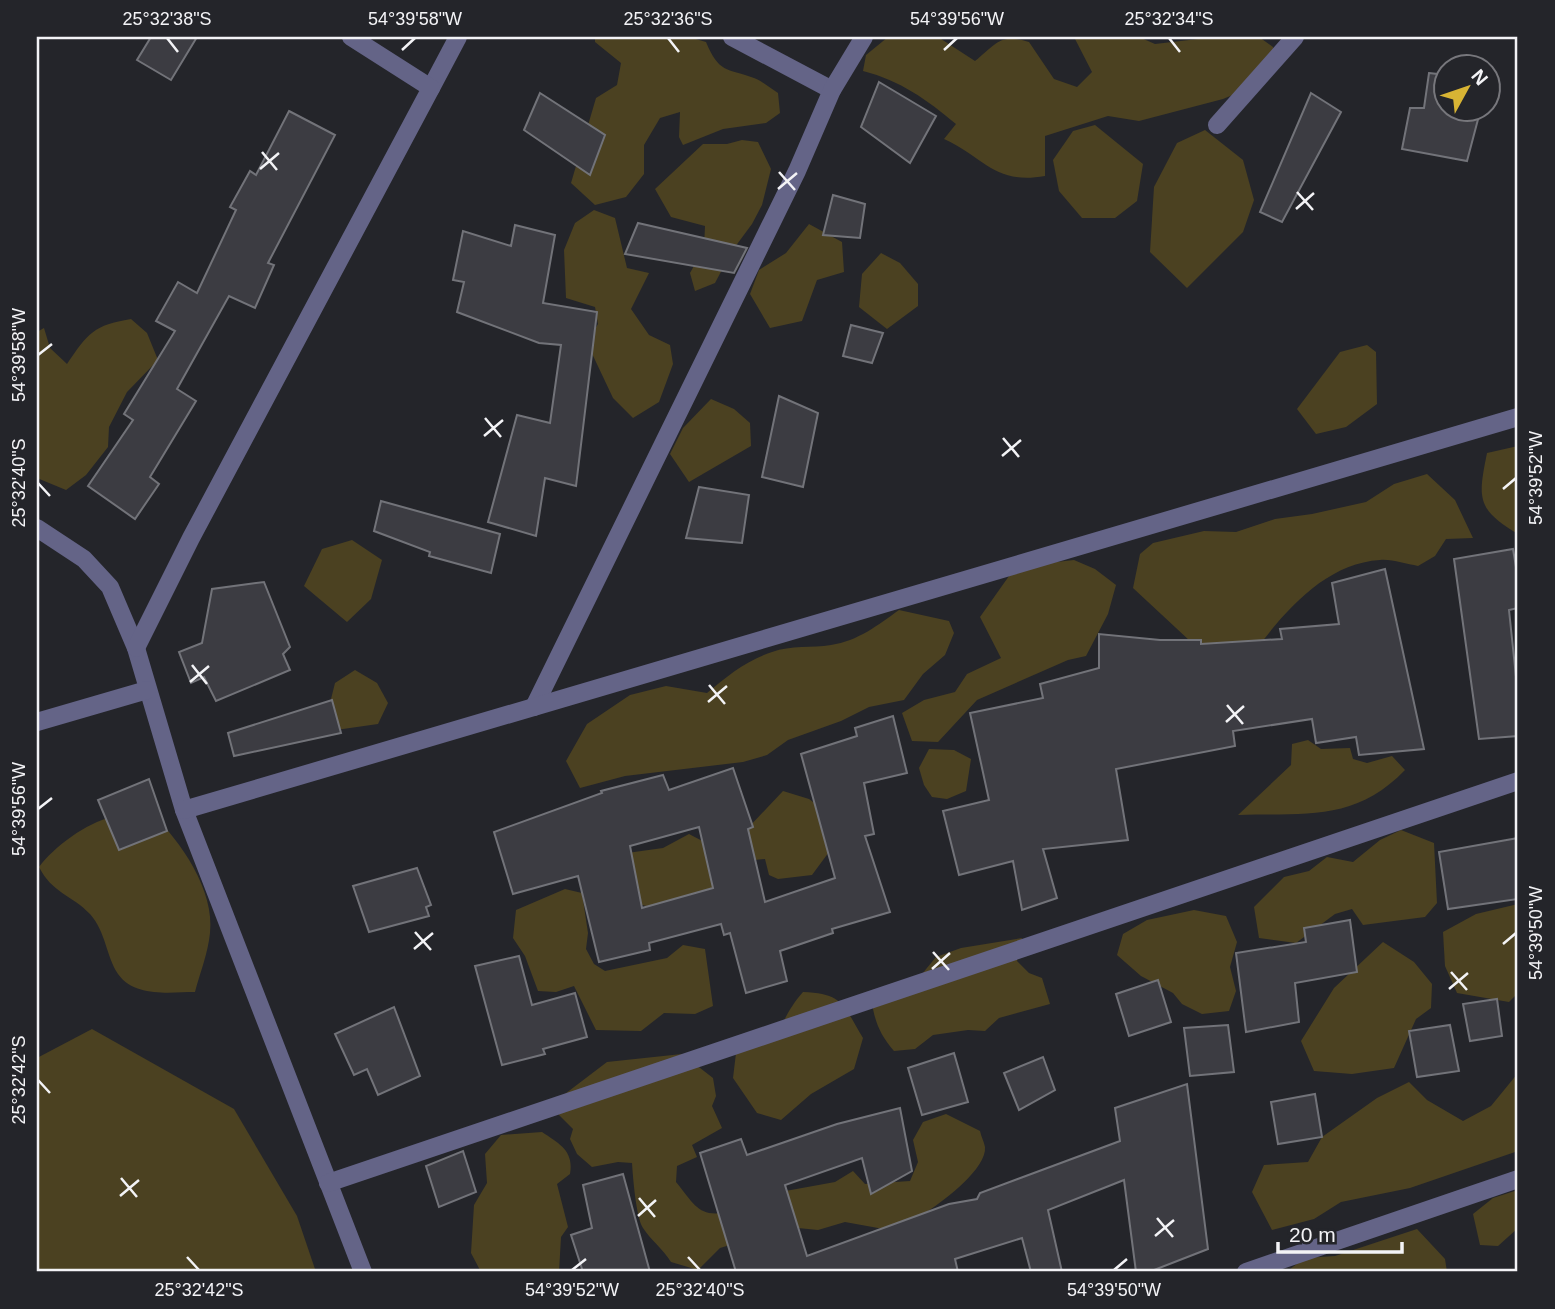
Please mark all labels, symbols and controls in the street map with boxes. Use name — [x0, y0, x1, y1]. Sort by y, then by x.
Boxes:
text: 25°32'38"S — [122, 9, 212, 29]
text: 54°39'58"W — [368, 9, 462, 29]
text: 25°32'36"S — [623, 9, 713, 29]
text: 54°39'56"W — [910, 9, 1004, 29]
text: 25°32'34"S — [1124, 9, 1214, 29]
north arrow — [1432, 52, 1502, 122]
text: N — [1467, 65, 1492, 89]
text: 54°39'58"W — [9, 308, 29, 402]
text: 54°39'52"W — [1526, 431, 1546, 525]
text: 25°32'40"S — [9, 438, 29, 528]
text: 54°39'56"W — [9, 762, 29, 856]
text: 54°39'50"W — [1526, 886, 1546, 980]
text: 25°32'42"S — [9, 1035, 29, 1125]
scale bar — [1278, 1211, 1403, 1255]
text: 20 m — [1289, 1223, 1336, 1246]
text: 25°32'42"S — [154, 1280, 244, 1300]
text: 54°39'52"W — [525, 1280, 619, 1300]
text: 25°32'40"S — [655, 1280, 745, 1300]
text: 54°39'50"W — [1067, 1280, 1161, 1300]

